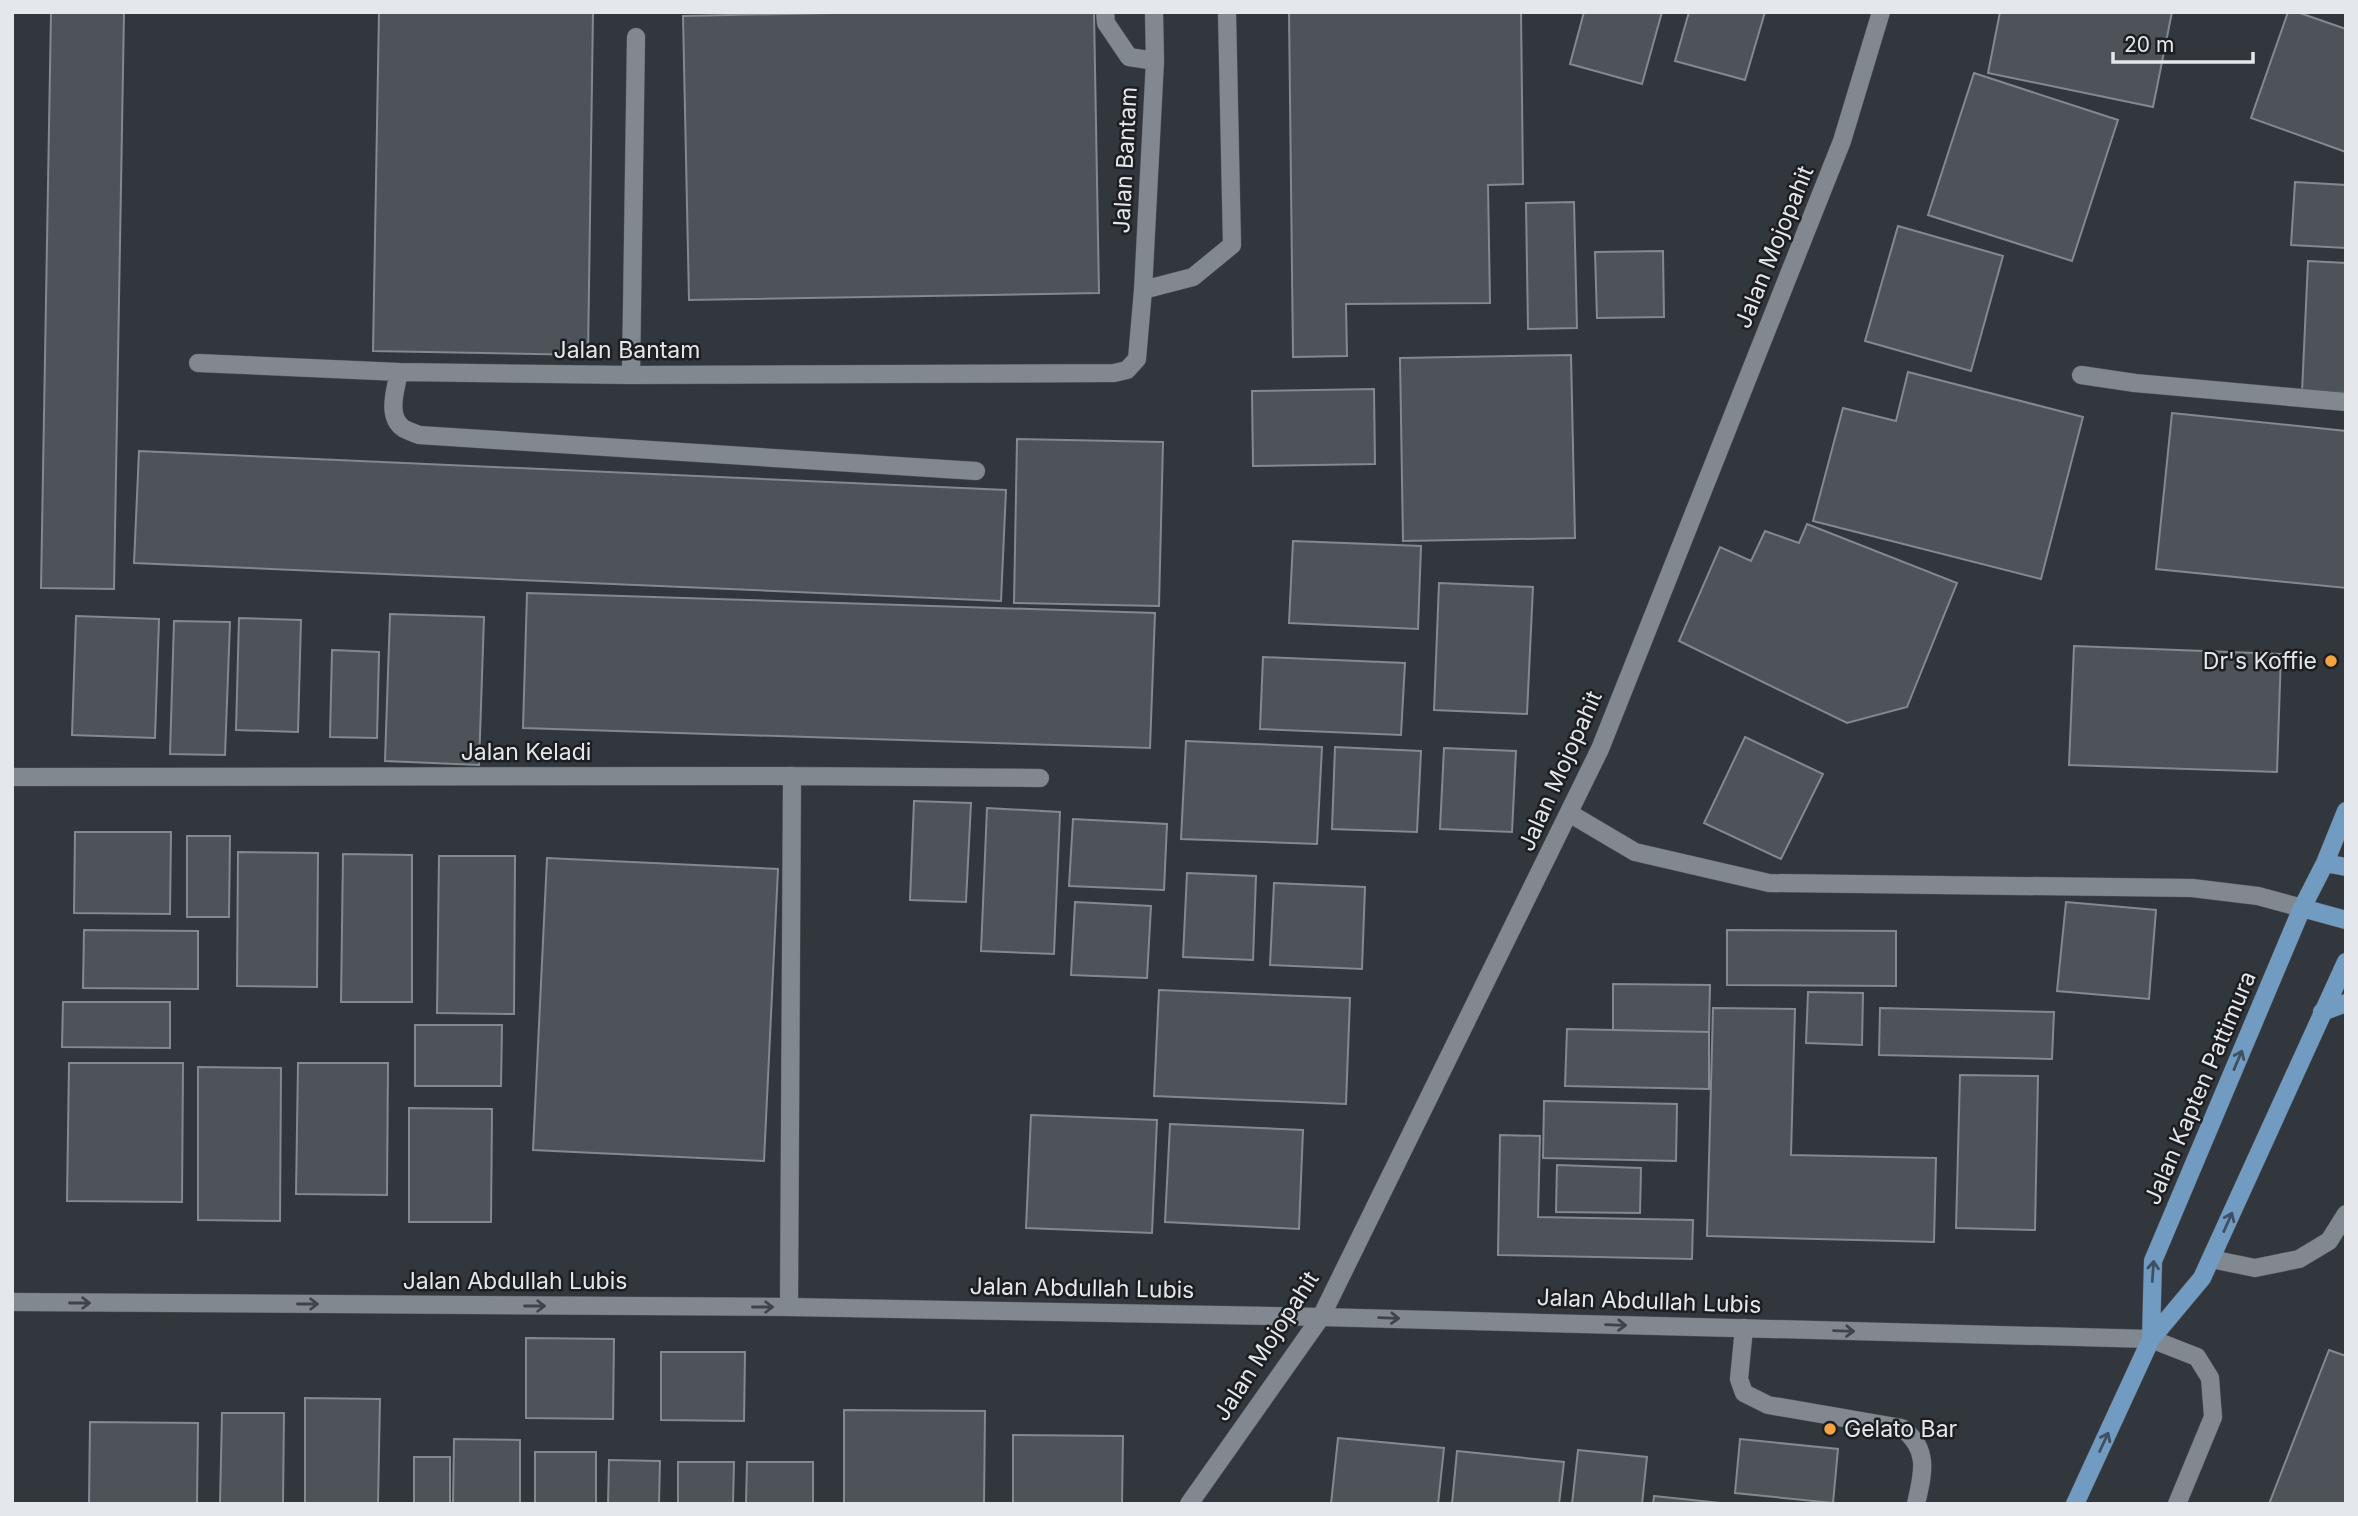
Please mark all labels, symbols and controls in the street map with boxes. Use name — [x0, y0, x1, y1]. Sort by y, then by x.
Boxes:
scale bar — [2113, 21, 2253, 65]
text: 20 m — [2124, 32, 2174, 57]
street label: Jalan Bantam — [1107, 86, 1143, 234]
street label: Jalan Mojopahit — [1729, 161, 1819, 332]
street label: Jalan Bantam — [554, 336, 700, 364]
place label: Dr's Koffie — [2203, 647, 2317, 675]
marker: Dr's Koffie — [2323, 653, 2339, 669]
street label: Jalan Mojopahit — [1512, 686, 1608, 855]
street label: Jalan Keladi — [461, 738, 591, 766]
street label: Jalan Kapten Pattimura — [2138, 967, 2262, 1209]
one-way arrow — [2232, 1050, 2245, 1072]
one-way arrow — [2222, 1211, 2235, 1233]
one-way arrow — [2147, 1260, 2160, 1283]
street label: Jalan Mojopahit — [1207, 1266, 1325, 1426]
street label: Jalan Abdullah Lubis — [403, 1267, 627, 1295]
street label: Jalan Abdullah Lubis — [969, 1272, 1195, 1304]
street label: Jalan Abdullah Lubis — [1536, 1283, 1762, 1319]
one-way arrow — [69, 1296, 92, 1310]
one-way arrow — [296, 1297, 319, 1311]
one-way arrow — [524, 1299, 547, 1313]
one-way arrow — [751, 1300, 774, 1314]
one-way arrow — [1377, 1312, 1400, 1325]
one-way arrow — [1605, 1318, 1628, 1331]
one-way arrow — [1832, 1325, 1855, 1338]
place label: Gelato Bar — [1844, 1415, 1958, 1443]
marker: Gelato Bar — [1822, 1421, 1838, 1437]
one-way arrow — [2098, 1432, 2111, 1453]

